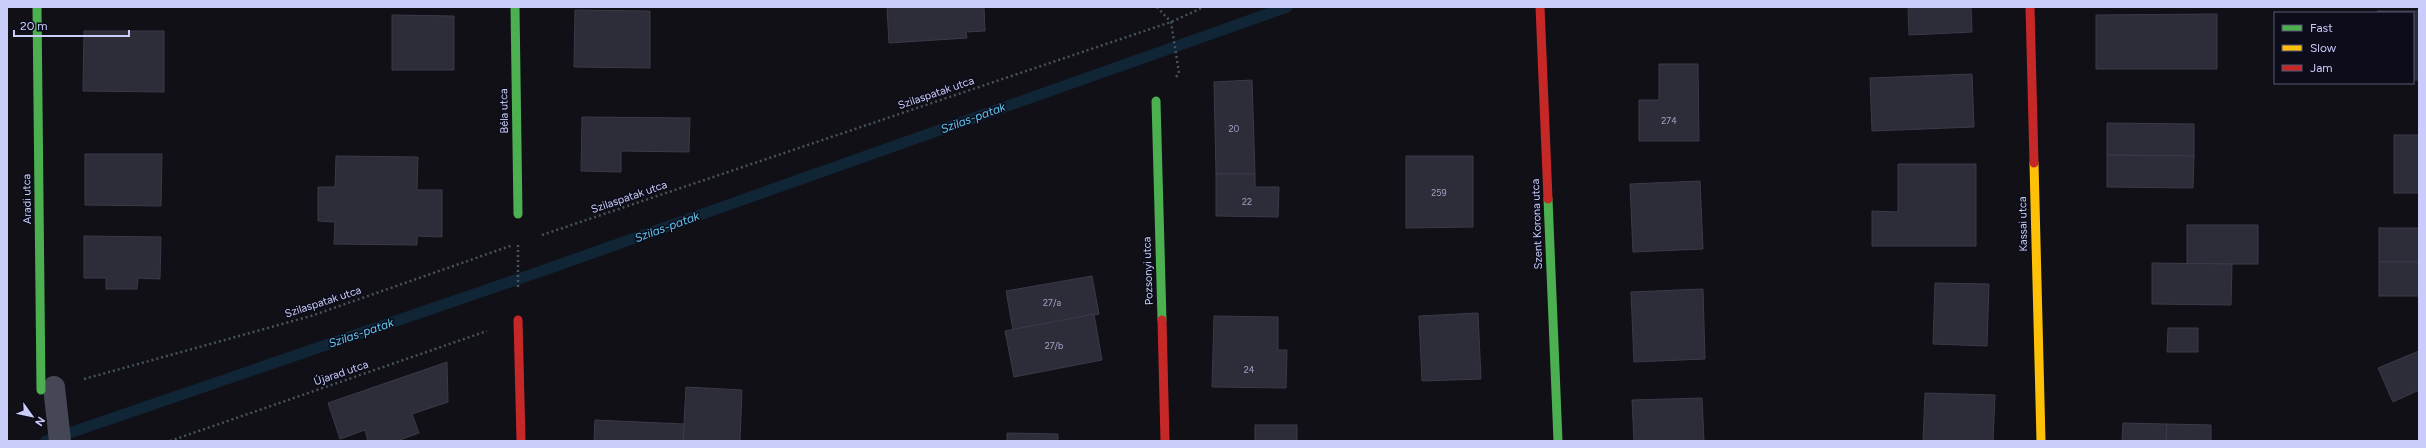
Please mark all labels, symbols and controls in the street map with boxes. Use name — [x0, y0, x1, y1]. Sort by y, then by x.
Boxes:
scale bar — [14, 12, 129, 38]
legend — [2274, 12, 2414, 84]
text: 20 m — [20, 19, 48, 33]
text: Fast — [2310, 21, 2333, 35]
text: Slow — [2310, 41, 2337, 55]
text: Jam — [2310, 61, 2333, 75]
street label: Szilaspatak utca — [896, 74, 976, 112]
street label: Béla utca — [497, 88, 511, 134]
water label: Szilas-patak — [939, 99, 1008, 136]
house number: 274 — [1661, 115, 1677, 126]
house number: 20 — [1229, 123, 1240, 134]
street label: Aradi utca — [20, 174, 34, 224]
street label: Szilaspatak utca — [589, 178, 669, 216]
street label: Szent Korona utca — [1529, 179, 1545, 269]
house number: 259 — [1431, 187, 1447, 198]
house number: 22 — [1242, 196, 1252, 207]
street label: Kassai utca — [2016, 196, 2030, 252]
water label: Szilas-patak — [633, 208, 702, 245]
street label: Pozsonyi utca — [1140, 237, 1156, 305]
street label: Szilaspatak utca — [283, 284, 363, 320]
house number: 27/a — [1043, 297, 1061, 308]
water label: Szilas-patak — [327, 315, 397, 351]
house number: 27/b — [1045, 340, 1063, 351]
street label: Újarad utca — [312, 357, 370, 388]
house number: 24 — [1244, 364, 1255, 375]
north arrow — [12, 396, 52, 436]
text: N — [32, 414, 48, 428]

